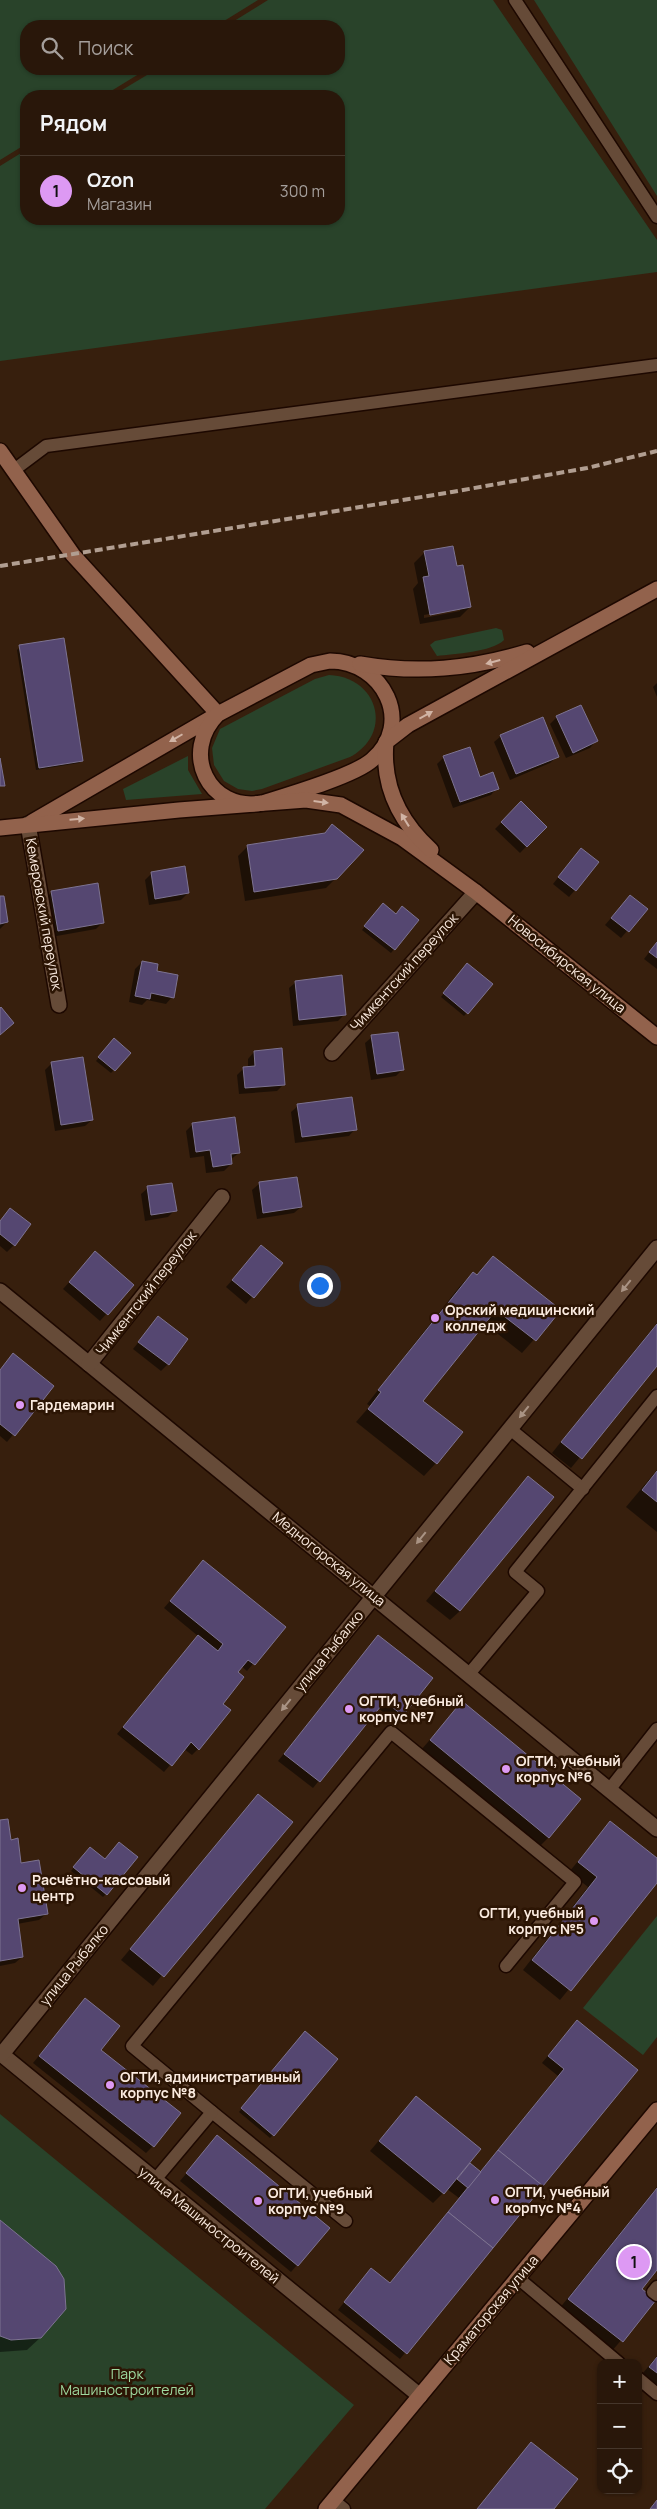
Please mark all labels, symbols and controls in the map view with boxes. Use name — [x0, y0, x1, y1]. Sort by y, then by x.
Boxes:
search box — [20, 20, 345, 75]
icon: search — [38, 34, 66, 62]
text: Поиск — [78, 35, 133, 61]
text: Рядом — [40, 109, 107, 137]
text: Ozon — [87, 167, 134, 193]
text: 1 — [52, 180, 60, 202]
text: 300 m — [280, 180, 325, 202]
text: Магазин — [87, 193, 152, 215]
one-way arrow — [486, 658, 501, 666]
one-way arrow — [420, 710, 433, 719]
one-way arrow — [168, 734, 183, 742]
one-way arrow — [313, 798, 329, 806]
one-way arrow — [400, 814, 410, 827]
one-way arrow — [69, 815, 85, 823]
street label: Кемеровский переулок — [22, 836, 67, 992]
street label: Чимкентский переулок — [345, 908, 463, 1035]
street label: Новосибирская улица — [504, 910, 630, 1017]
street label: Чимкентский переулок — [91, 1226, 201, 1359]
your location — [307, 1273, 333, 1299]
one-way arrow — [621, 1279, 632, 1292]
place label: Орский медицинский колледж — [445, 1300, 594, 1335]
marker: Орский медицинский колледж — [429, 1312, 441, 1324]
place label: Гардемарин — [30, 1395, 114, 1414]
marker: Гардемарин — [14, 1399, 26, 1411]
one-way arrow — [518, 1405, 529, 1418]
street label: Медногорская улица — [269, 1507, 390, 1610]
one-way arrow — [416, 1531, 427, 1544]
street label: улица Рыбалко — [290, 1606, 367, 1695]
place label: ОГТИ, учебный корпус №7 — [359, 1691, 464, 1726]
one-way arrow — [280, 1698, 291, 1711]
marker: ОГТИ, учебный корпус №7 — [343, 1703, 355, 1715]
place label: ОГТИ, учебный корпус №6 — [516, 1751, 621, 1786]
marker: ОГТИ, учебный корпус №6 — [500, 1763, 512, 1775]
place label: Расчётно-кассовый центр — [32, 1870, 171, 1905]
marker: Расчётно-кассовый центр — [16, 1882, 28, 1894]
place label: ОГТИ, учебный корпус №5 — [479, 1903, 584, 1938]
marker: ОГТИ, учебный корпус №5 — [588, 1915, 600, 1927]
street label: улица Рыбалко — [35, 1920, 112, 2009]
place label: ОГТИ, административный корпус №8 — [120, 2067, 301, 2102]
marker: ОГТИ, административный корпус №8 — [104, 2079, 116, 2091]
street label: улица Машиностроителей — [135, 2162, 284, 2287]
place label: ОГТИ, учебный корпус №4 — [505, 2182, 610, 2217]
place label: ОГТИ, учебный корпус №9 — [268, 2183, 373, 2218]
marker: ОГТИ, учебный корпус №4 — [489, 2194, 501, 2206]
marker: ОГТИ, учебный корпус №9 — [252, 2195, 264, 2207]
pin: 1 — [618, 2243, 650, 2281]
street label: Краматорская улица — [439, 2251, 542, 2369]
map controls — [597, 2359, 642, 2494]
button: + — [597, 2359, 642, 2404]
park label: Парк Машиностроителей — [60, 2364, 194, 2399]
button: − — [597, 2404, 642, 2449]
button: locate — [597, 2449, 642, 2494]

